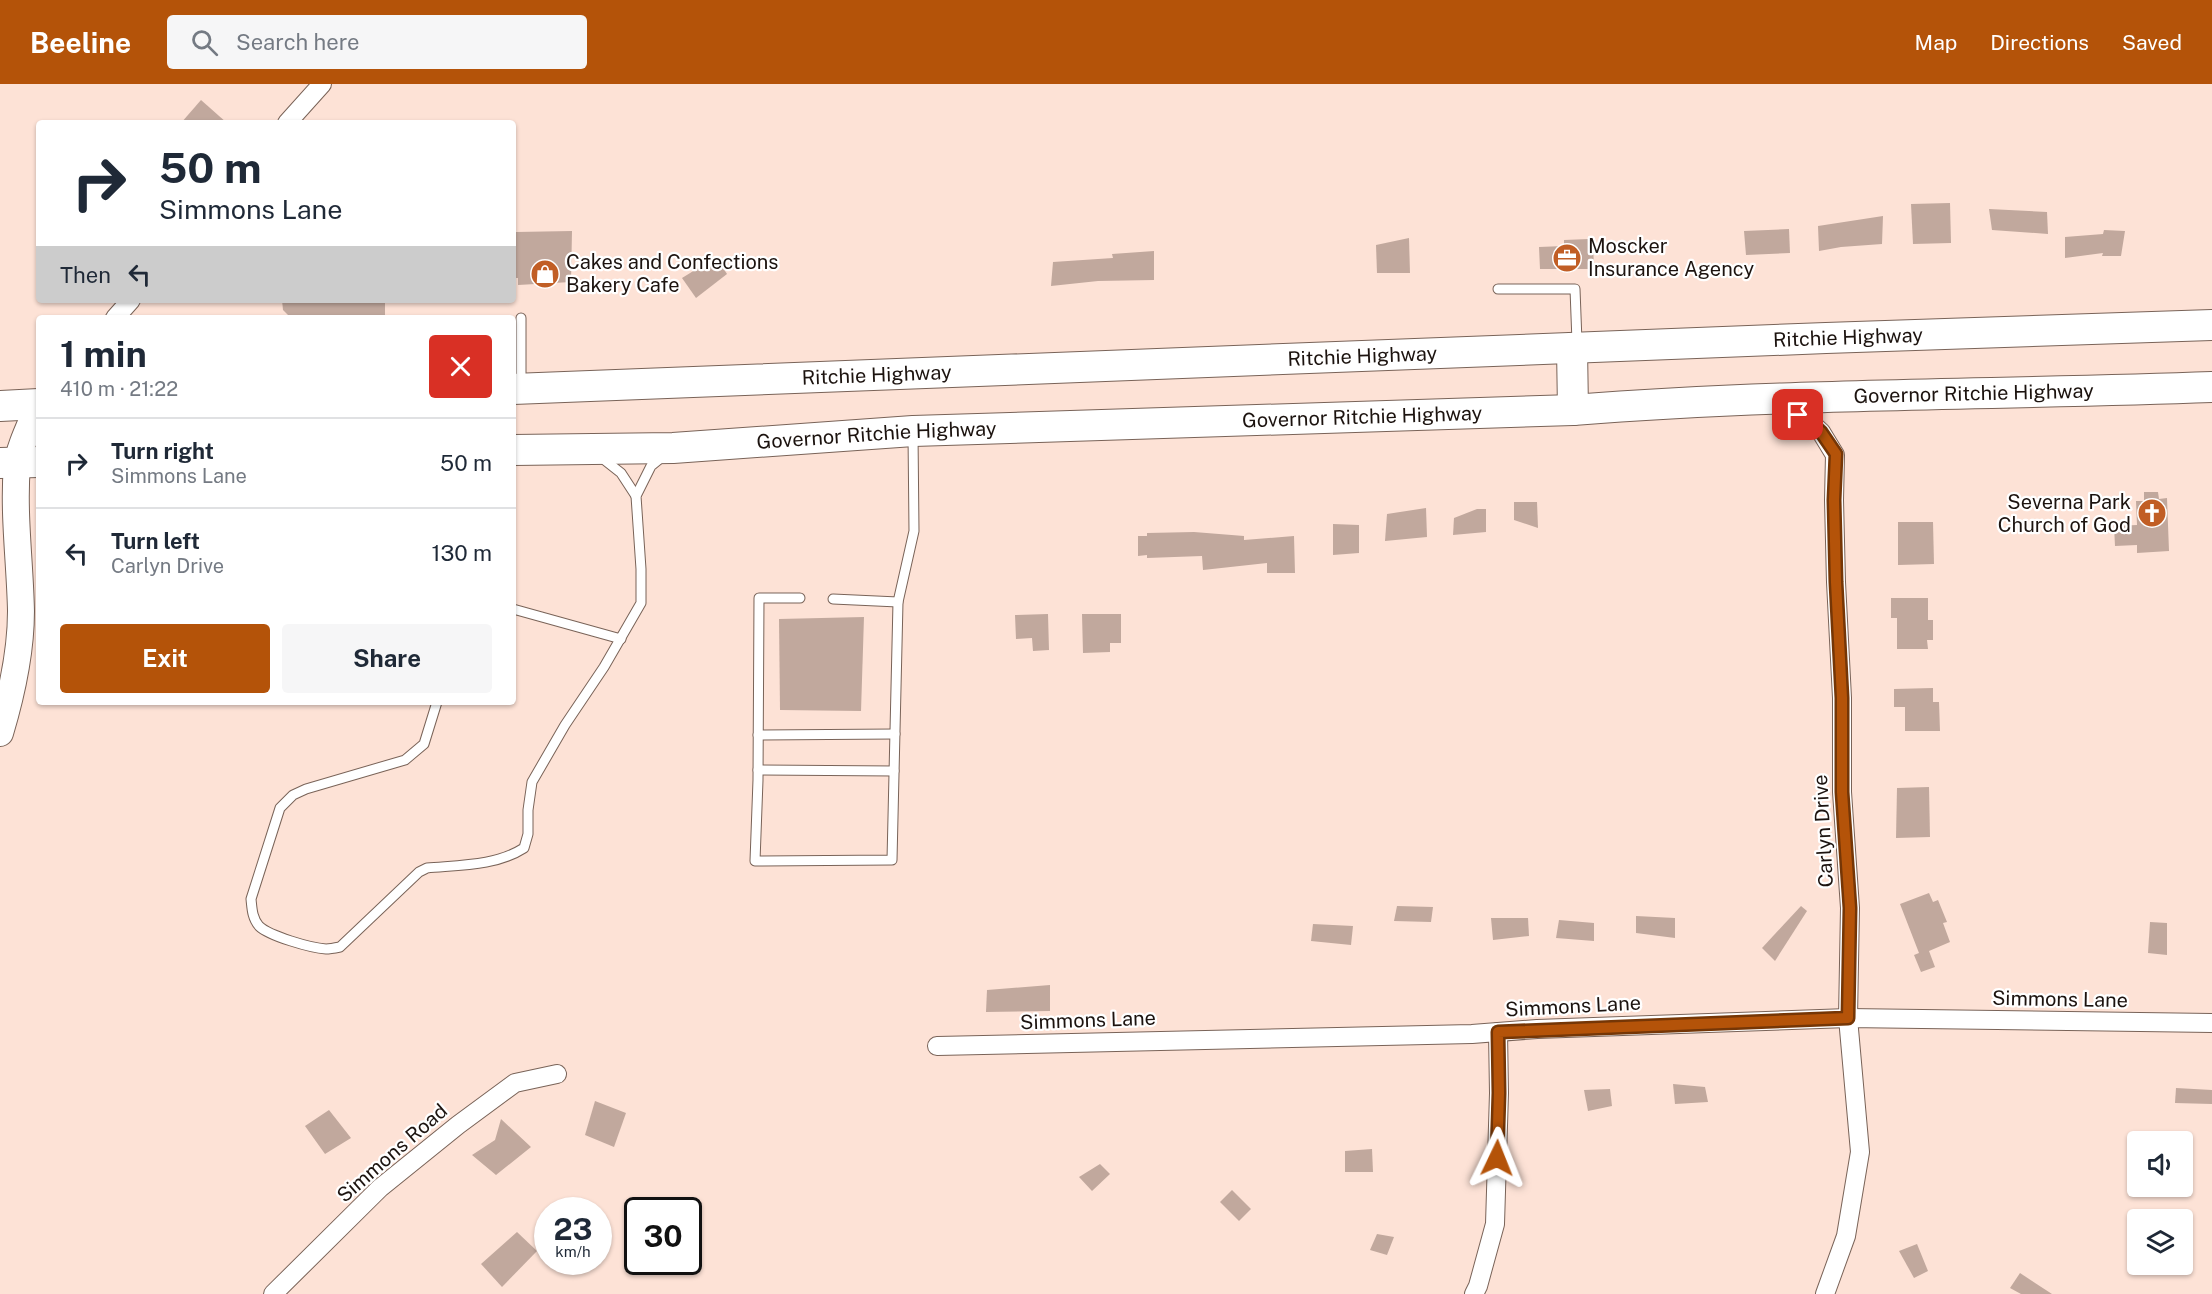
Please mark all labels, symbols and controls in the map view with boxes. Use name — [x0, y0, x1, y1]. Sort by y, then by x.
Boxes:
search box — [167, 15, 587, 69]
text: Beeline — [30, 26, 131, 59]
icon: search — [188, 26, 221, 59]
text: Search here — [236, 29, 360, 55]
text: Map — [1915, 30, 1957, 55]
text: Directions — [1990, 30, 2089, 55]
text: Saved — [2122, 30, 2182, 55]
text: 50 m — [159, 143, 262, 192]
icon: right — [60, 144, 138, 222]
text: Simmons Lane — [159, 193, 342, 225]
place label: Moscker Insurance Agency — [1588, 234, 1754, 281]
office icon: Moscker Insurance Agency — [1551, 242, 1583, 274]
place label: Cakes and Confections Bakery Cafe — [566, 250, 778, 297]
icon: left — [123, 258, 156, 291]
shop icon: Cakes and Confections Bakery Cafe — [529, 258, 561, 290]
text: Then — [60, 262, 111, 288]
street label: Ritchie Highway — [1773, 323, 1924, 352]
text: 1 min — [60, 333, 147, 375]
button: close — [429, 335, 492, 398]
street label: Ritchie Highway — [1287, 341, 1438, 371]
street label: Ritchie Highway — [801, 360, 952, 390]
text: 410 m · 21:22 — [60, 377, 178, 401]
street label: Governor Ritchie Highway — [1853, 379, 2094, 408]
pin — [1772, 389, 1823, 440]
icon: arrive — [1781, 398, 1814, 431]
street label: Governor Ritchie Highway — [1242, 401, 1483, 433]
street label: Governor Ritchie Highway — [756, 416, 997, 454]
text: Turn right — [111, 438, 214, 464]
icon: right — [60, 447, 93, 480]
text: 50 m — [440, 450, 492, 476]
text: Simmons Lane — [111, 464, 247, 488]
place label: Severna Park Church of God — [1998, 490, 2131, 537]
church icon: Severna Park Church of God — [2136, 497, 2168, 529]
text: Turn left — [111, 528, 200, 554]
icon: left — [60, 537, 93, 570]
text: 130 m — [431, 540, 492, 566]
text: Carlyn Drive — [111, 554, 224, 578]
button: Exit — [60, 624, 270, 693]
button: Share — [282, 624, 492, 693]
street label: Carlyn Drive — [1808, 774, 1838, 888]
street label: Simmons Lane — [1992, 986, 2128, 1012]
street label: Simmons Lane — [1505, 990, 1641, 1022]
street label: Simmons Lane — [1020, 1006, 1156, 1034]
street label: Simmons Road — [332, 1099, 452, 1207]
position arrow — [1465, 1126, 1529, 1190]
map controls — [2127, 1131, 2193, 1275]
button: sound — [2127, 1131, 2193, 1197]
speed limit sign: 30 — [624, 1197, 702, 1275]
button: layers — [2127, 1209, 2193, 1275]
text: 23 — [553, 1211, 593, 1247]
text: km/h — [555, 1243, 591, 1260]

